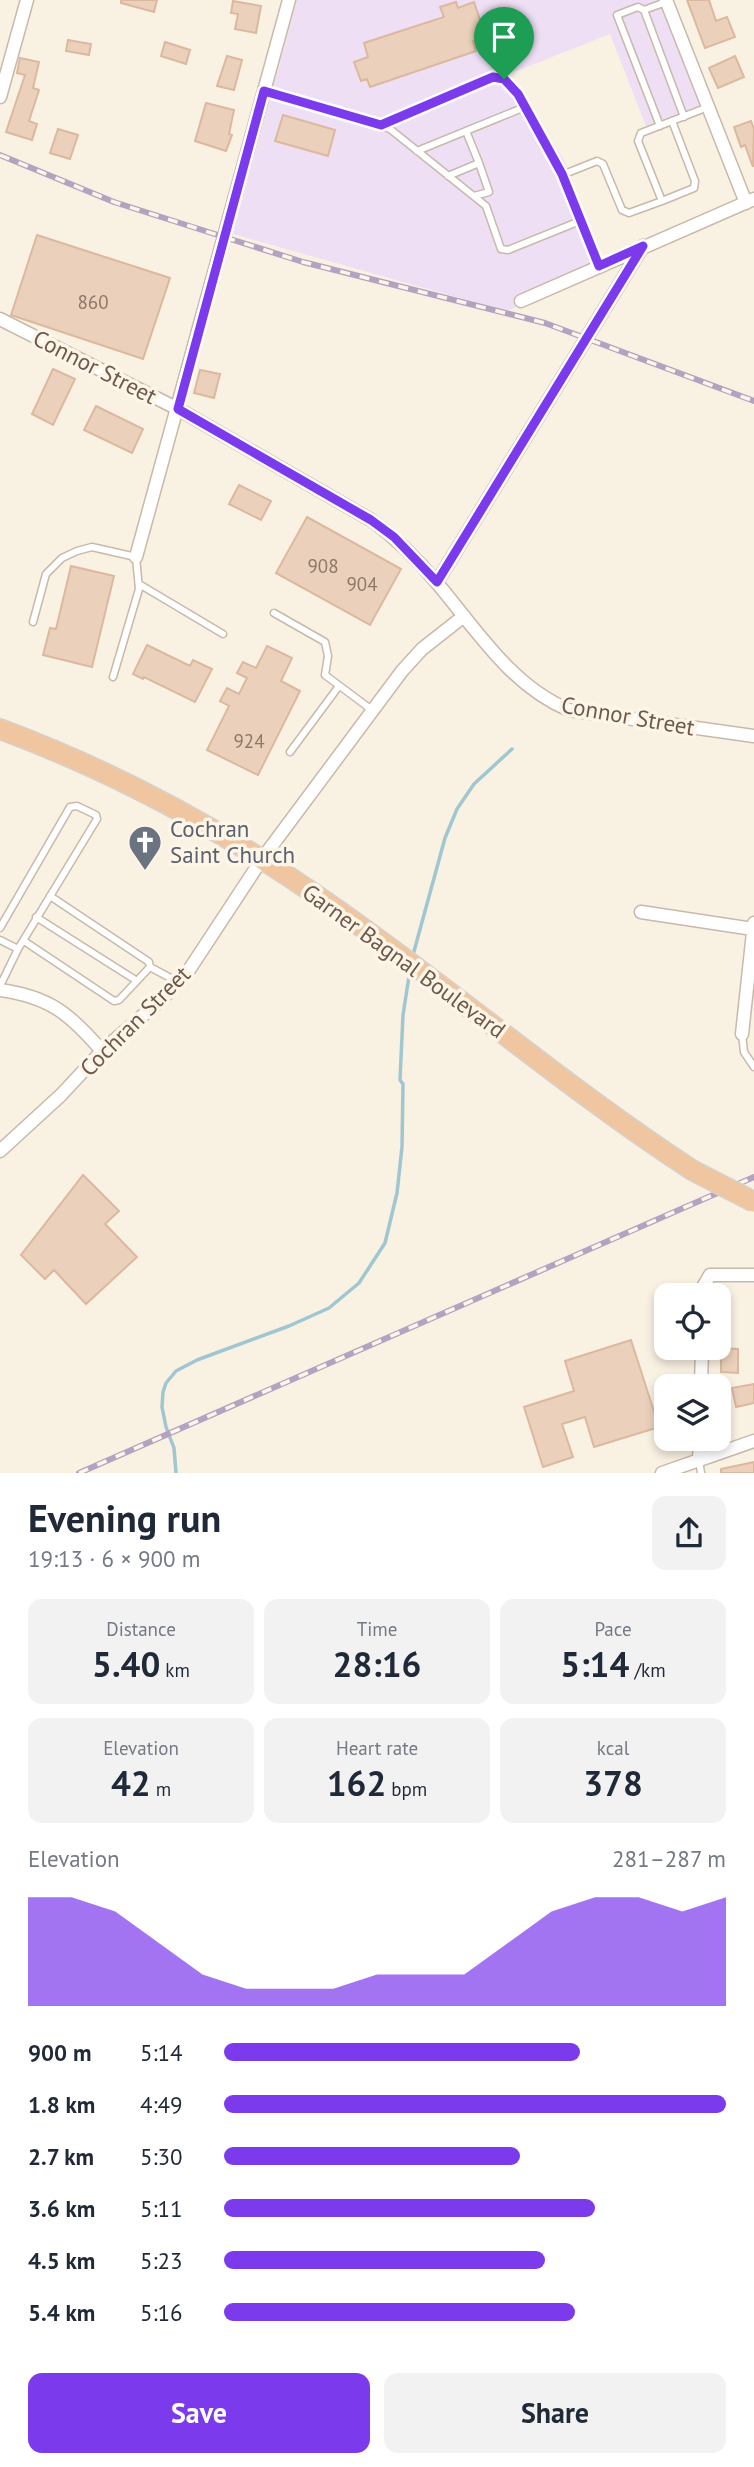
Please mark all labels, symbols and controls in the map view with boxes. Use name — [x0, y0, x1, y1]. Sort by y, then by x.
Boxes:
pin — [474, 7, 534, 79]
icon: arrive — [485, 18, 523, 56]
house number: 860 — [77, 290, 109, 314]
street label: Connor Street — [29, 323, 162, 410]
house number: 908 — [307, 554, 339, 578]
house number: 904 — [346, 572, 378, 596]
street label: Connor Street — [559, 690, 697, 742]
house number: 924 — [233, 729, 265, 753]
place label: Cochran Saint Church — [170, 814, 295, 869]
church icon: Cochran Saint Church — [126, 823, 164, 872]
street label: Garner Bagnal Boulevard — [297, 877, 512, 1044]
street label: Cochran Street — [73, 959, 196, 1082]
map controls — [654, 1283, 731, 1451]
button: locate — [654, 1283, 731, 1360]
button: layers — [654, 1374, 731, 1451]
text: Evening run — [28, 1493, 221, 1542]
button: share — [652, 1496, 726, 1570]
text: 19:13 · 6 × 900 m — [28, 1544, 200, 1573]
text: Distance — [106, 1617, 176, 1641]
text: Time — [357, 1617, 397, 1641]
text: Pace — [594, 1617, 632, 1641]
text: 5.40 — [92, 1641, 160, 1687]
text: 28:16 — [333, 1641, 421, 1687]
text: 5:14 — [560, 1641, 629, 1687]
text: km — [160, 1658, 190, 1682]
text: /km — [629, 1658, 666, 1682]
text: Elevation — [103, 1736, 179, 1760]
text: Heart rate — [336, 1736, 418, 1760]
text: kcal — [597, 1736, 629, 1760]
text: 42 — [111, 1760, 151, 1806]
text: 162 — [327, 1760, 386, 1806]
text: 378 — [583, 1760, 643, 1806]
text: m — [151, 1777, 171, 1801]
text: bpm — [386, 1777, 427, 1801]
text: Elevation — [28, 1844, 120, 1873]
text: 281–287 m — [612, 1844, 726, 1873]
text: 900 m — [28, 2038, 91, 2067]
text: 5:14 — [140, 2038, 183, 2067]
text: 1.8 km — [28, 2090, 95, 2119]
text: 4:49 — [140, 2090, 183, 2119]
text: 2.7 km — [28, 2142, 94, 2171]
text: 5:30 — [140, 2142, 183, 2171]
text: 3.6 km — [28, 2194, 95, 2223]
text: 5:11 — [140, 2194, 183, 2223]
text: 4.5 km — [28, 2246, 95, 2275]
text: 5:23 — [140, 2246, 183, 2275]
text: 5.4 km — [28, 2298, 95, 2327]
text: 5:16 — [140, 2298, 183, 2327]
button: Save — [28, 2373, 370, 2453]
button: Share — [384, 2373, 726, 2453]

